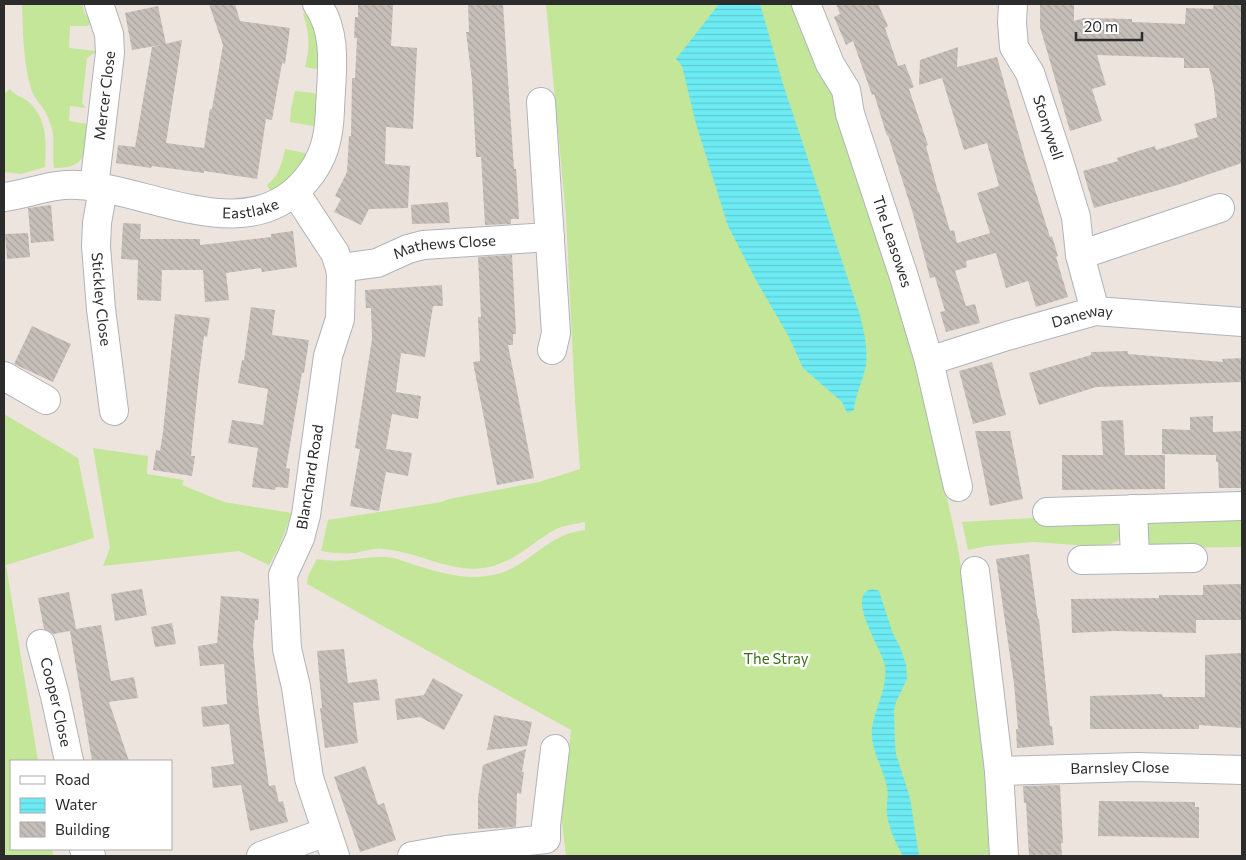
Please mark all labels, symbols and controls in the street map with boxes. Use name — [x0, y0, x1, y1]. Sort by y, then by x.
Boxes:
scale bar — [1076, 10, 1142, 42]
text: 20 m — [1084, 17, 1118, 35]
street label: Mercer Close — [90, 50, 118, 141]
street label: Stonywell — [1030, 92, 1068, 162]
street label: The Leasowes — [870, 193, 917, 290]
street label: Eastlake — [222, 194, 281, 222]
street label: Mathews Close — [390, 230, 497, 263]
street label: Stickley Close — [89, 252, 116, 347]
street label: Daneway — [1049, 301, 1114, 331]
street label: Blanchard Road — [292, 423, 326, 531]
park label: The Stray — [743, 649, 809, 667]
street label: Cooper Close — [37, 655, 76, 749]
street label: Barnsley Close — [1070, 757, 1170, 777]
legend — [10, 760, 172, 850]
text: Road — [55, 770, 90, 788]
text: Water — [55, 795, 97, 813]
text: Building — [55, 820, 110, 838]

